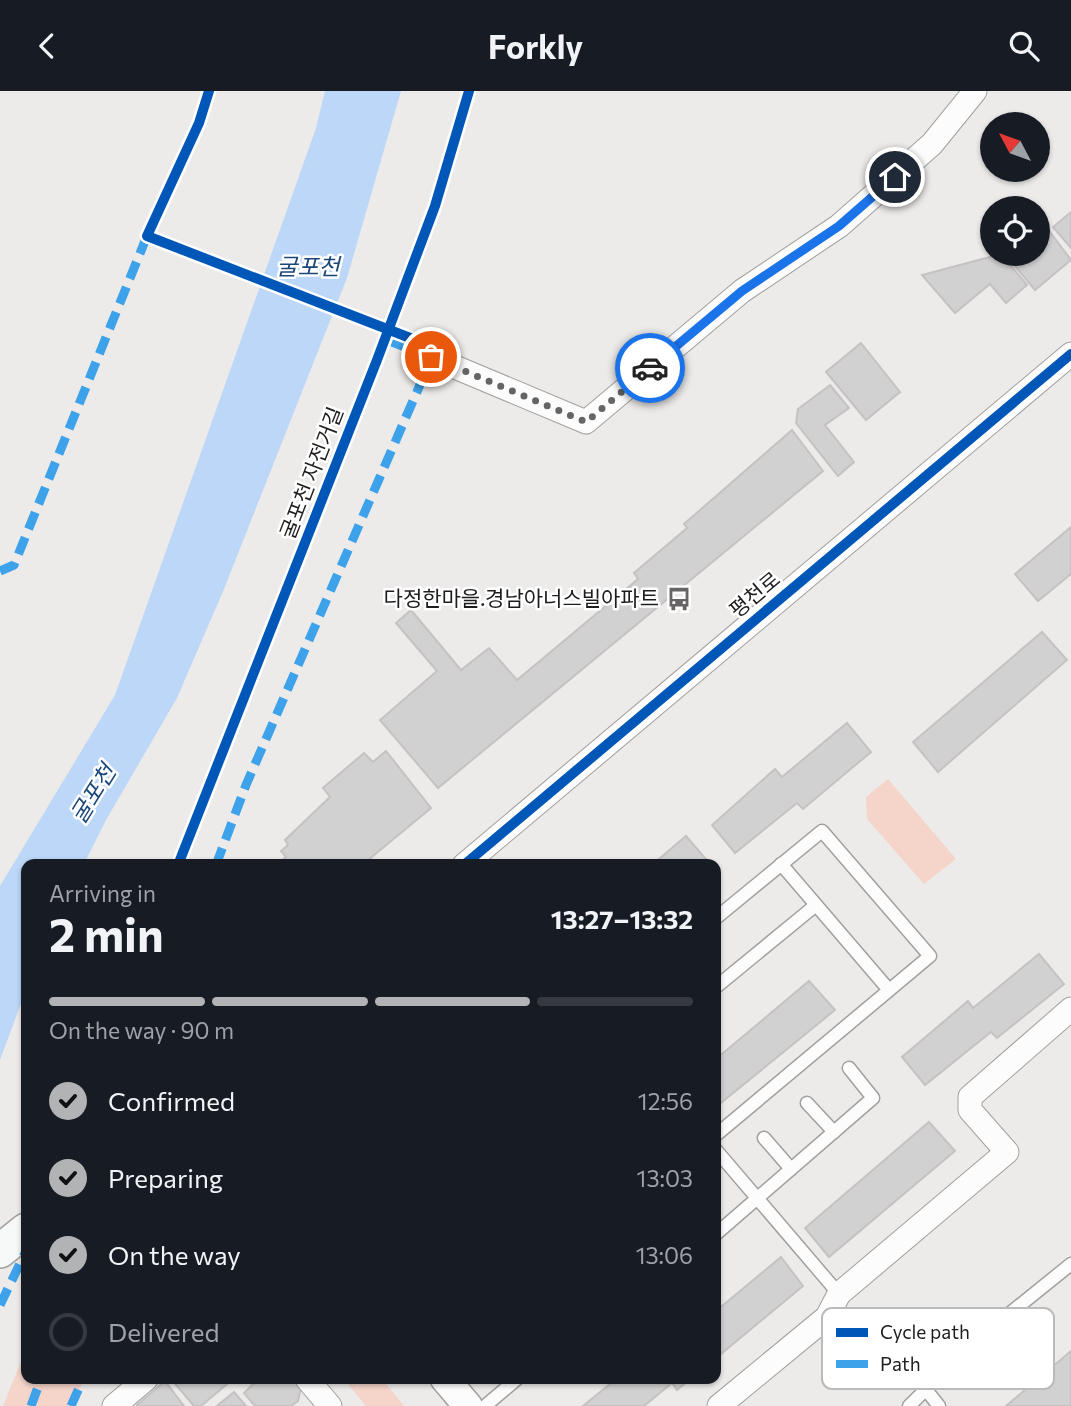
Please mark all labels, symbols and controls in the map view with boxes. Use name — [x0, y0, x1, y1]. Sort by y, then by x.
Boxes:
text: Forkly — [488, 26, 583, 66]
icon: back — [28, 27, 66, 65]
icon: search — [1005, 27, 1043, 65]
north arrow — [980, 112, 1050, 182]
map controls — [980, 112, 1050, 266]
pin — [865, 147, 925, 207]
icon: home — [876, 158, 914, 196]
button: locate — [980, 196, 1050, 266]
water label: 굴포천 — [276, 252, 343, 280]
pin — [401, 327, 461, 387]
courier — [615, 333, 685, 403]
icon: bag — [412, 338, 450, 376]
icon: car — [631, 349, 669, 387]
street label: 굴포천 자전거길 — [274, 403, 347, 542]
street label: 평천로 — [724, 566, 784, 622]
place label: 다정한마을.경남아너스빌아파트 — [384, 585, 659, 610]
bus stop icon: 다정한마을.경남아너스빌아파트 — [665, 585, 693, 613]
water label: 굴포천 — [63, 757, 122, 828]
text: Arriving in — [49, 879, 156, 907]
text: 13:27–13:32 — [551, 903, 693, 934]
text: 2 min — [49, 905, 164, 961]
text: On the way · 90 m — [49, 1016, 234, 1044]
icon: check — [49, 1082, 87, 1120]
text: Confirmed — [108, 1085, 235, 1116]
text: 12:56 — [638, 1087, 693, 1115]
icon: check — [49, 1159, 87, 1197]
text: Preparing — [108, 1162, 223, 1193]
text: 13:03 — [637, 1164, 693, 1192]
icon: check — [49, 1236, 87, 1274]
text: On the way — [108, 1239, 241, 1270]
text: 13:06 — [636, 1241, 693, 1269]
legend — [822, 1308, 1054, 1389]
text: Delivered — [108, 1316, 219, 1347]
text: Cycle path — [880, 1320, 970, 1343]
text: Path — [880, 1352, 921, 1375]

